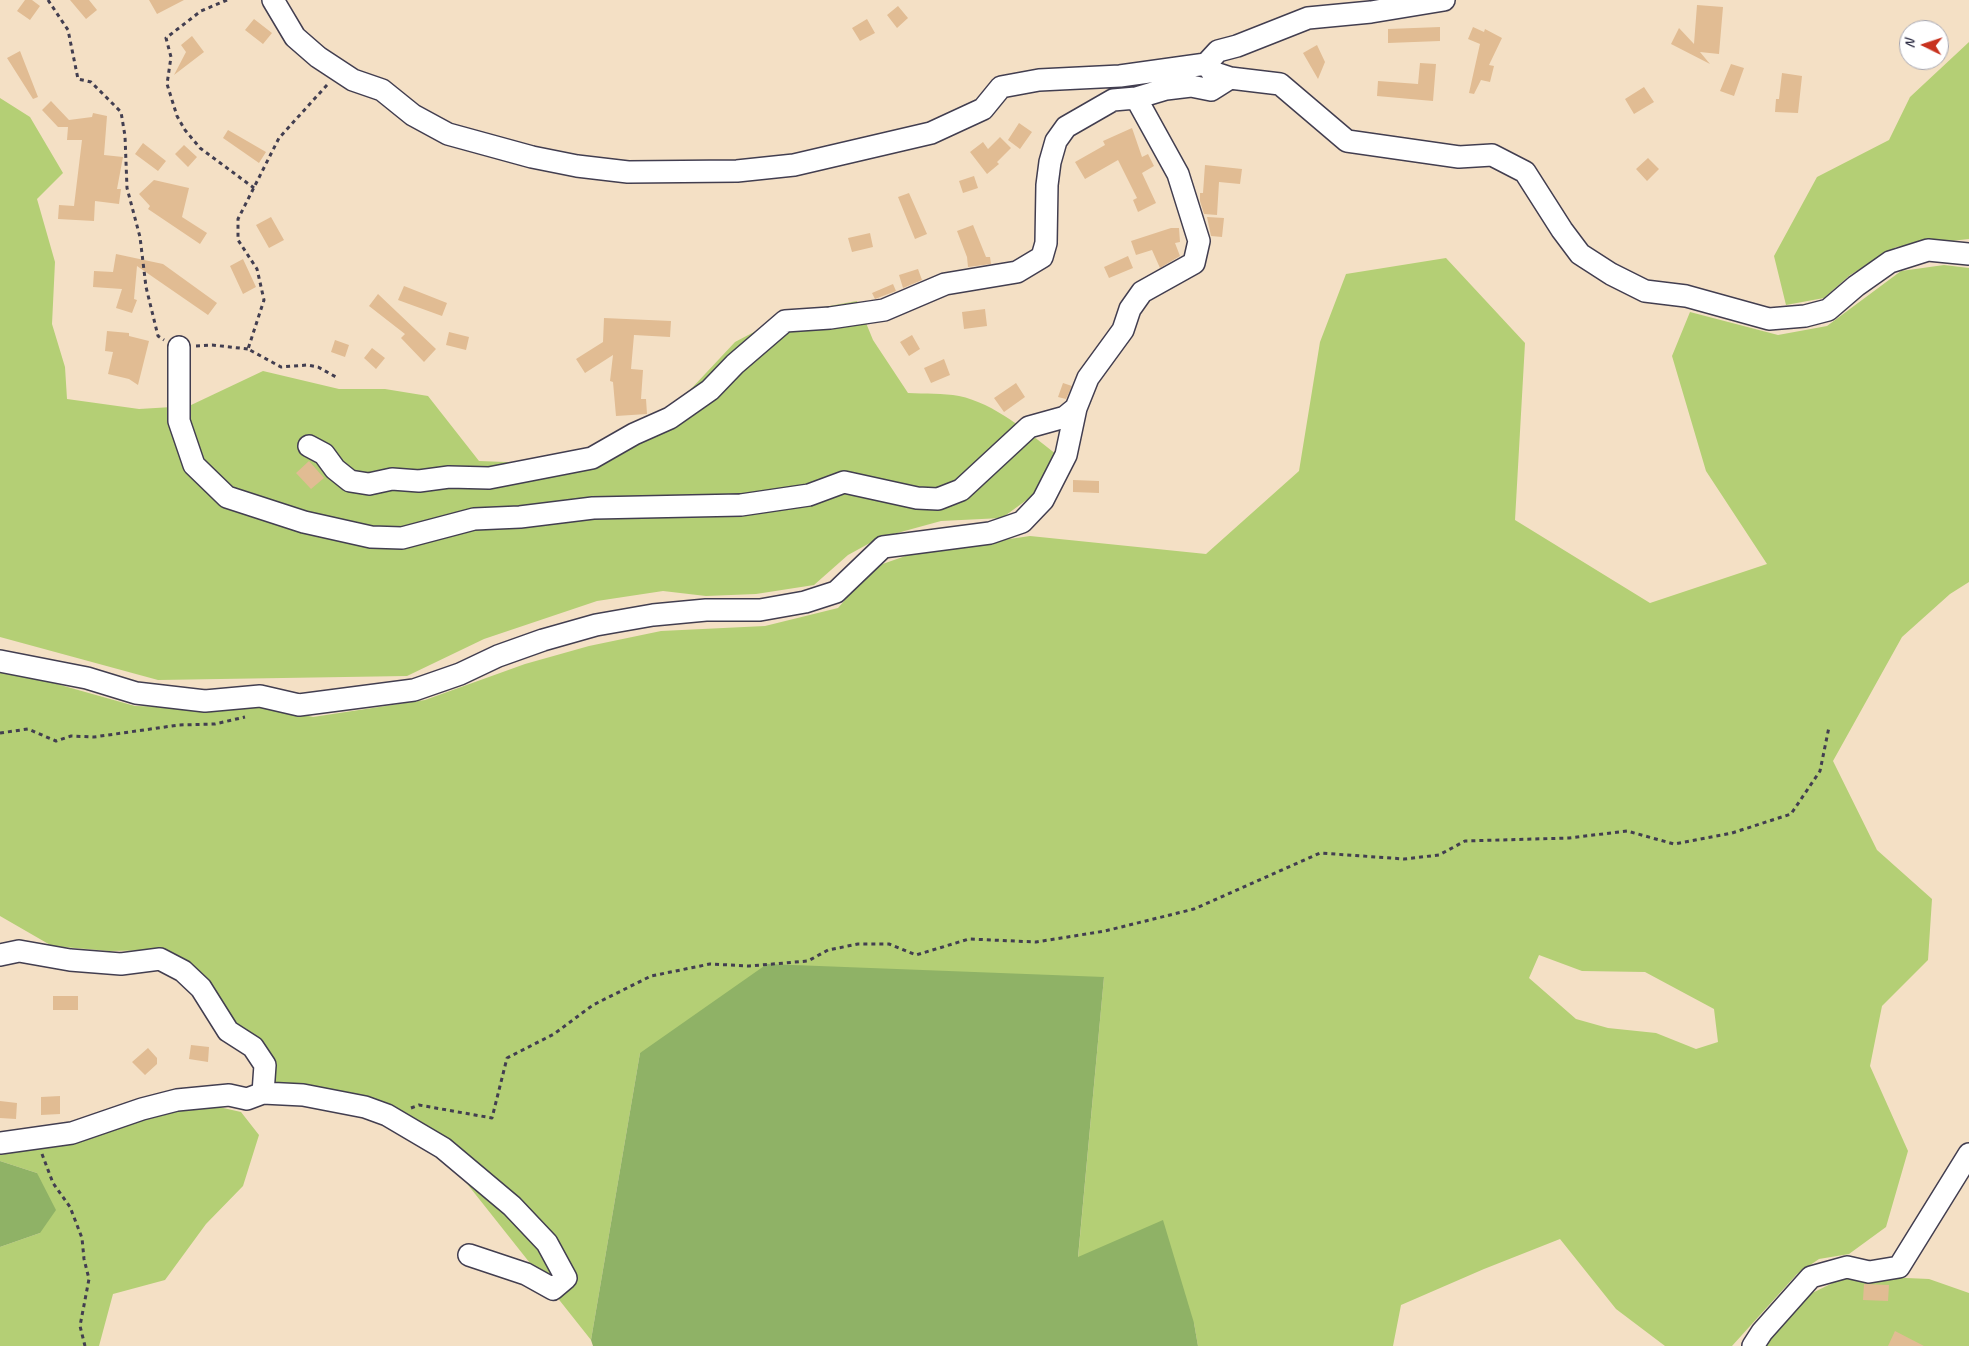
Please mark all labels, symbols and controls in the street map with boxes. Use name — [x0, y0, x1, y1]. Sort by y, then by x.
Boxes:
north arrow — [1899, 20, 1949, 70]
text: N — [1901, 39, 1918, 49]

